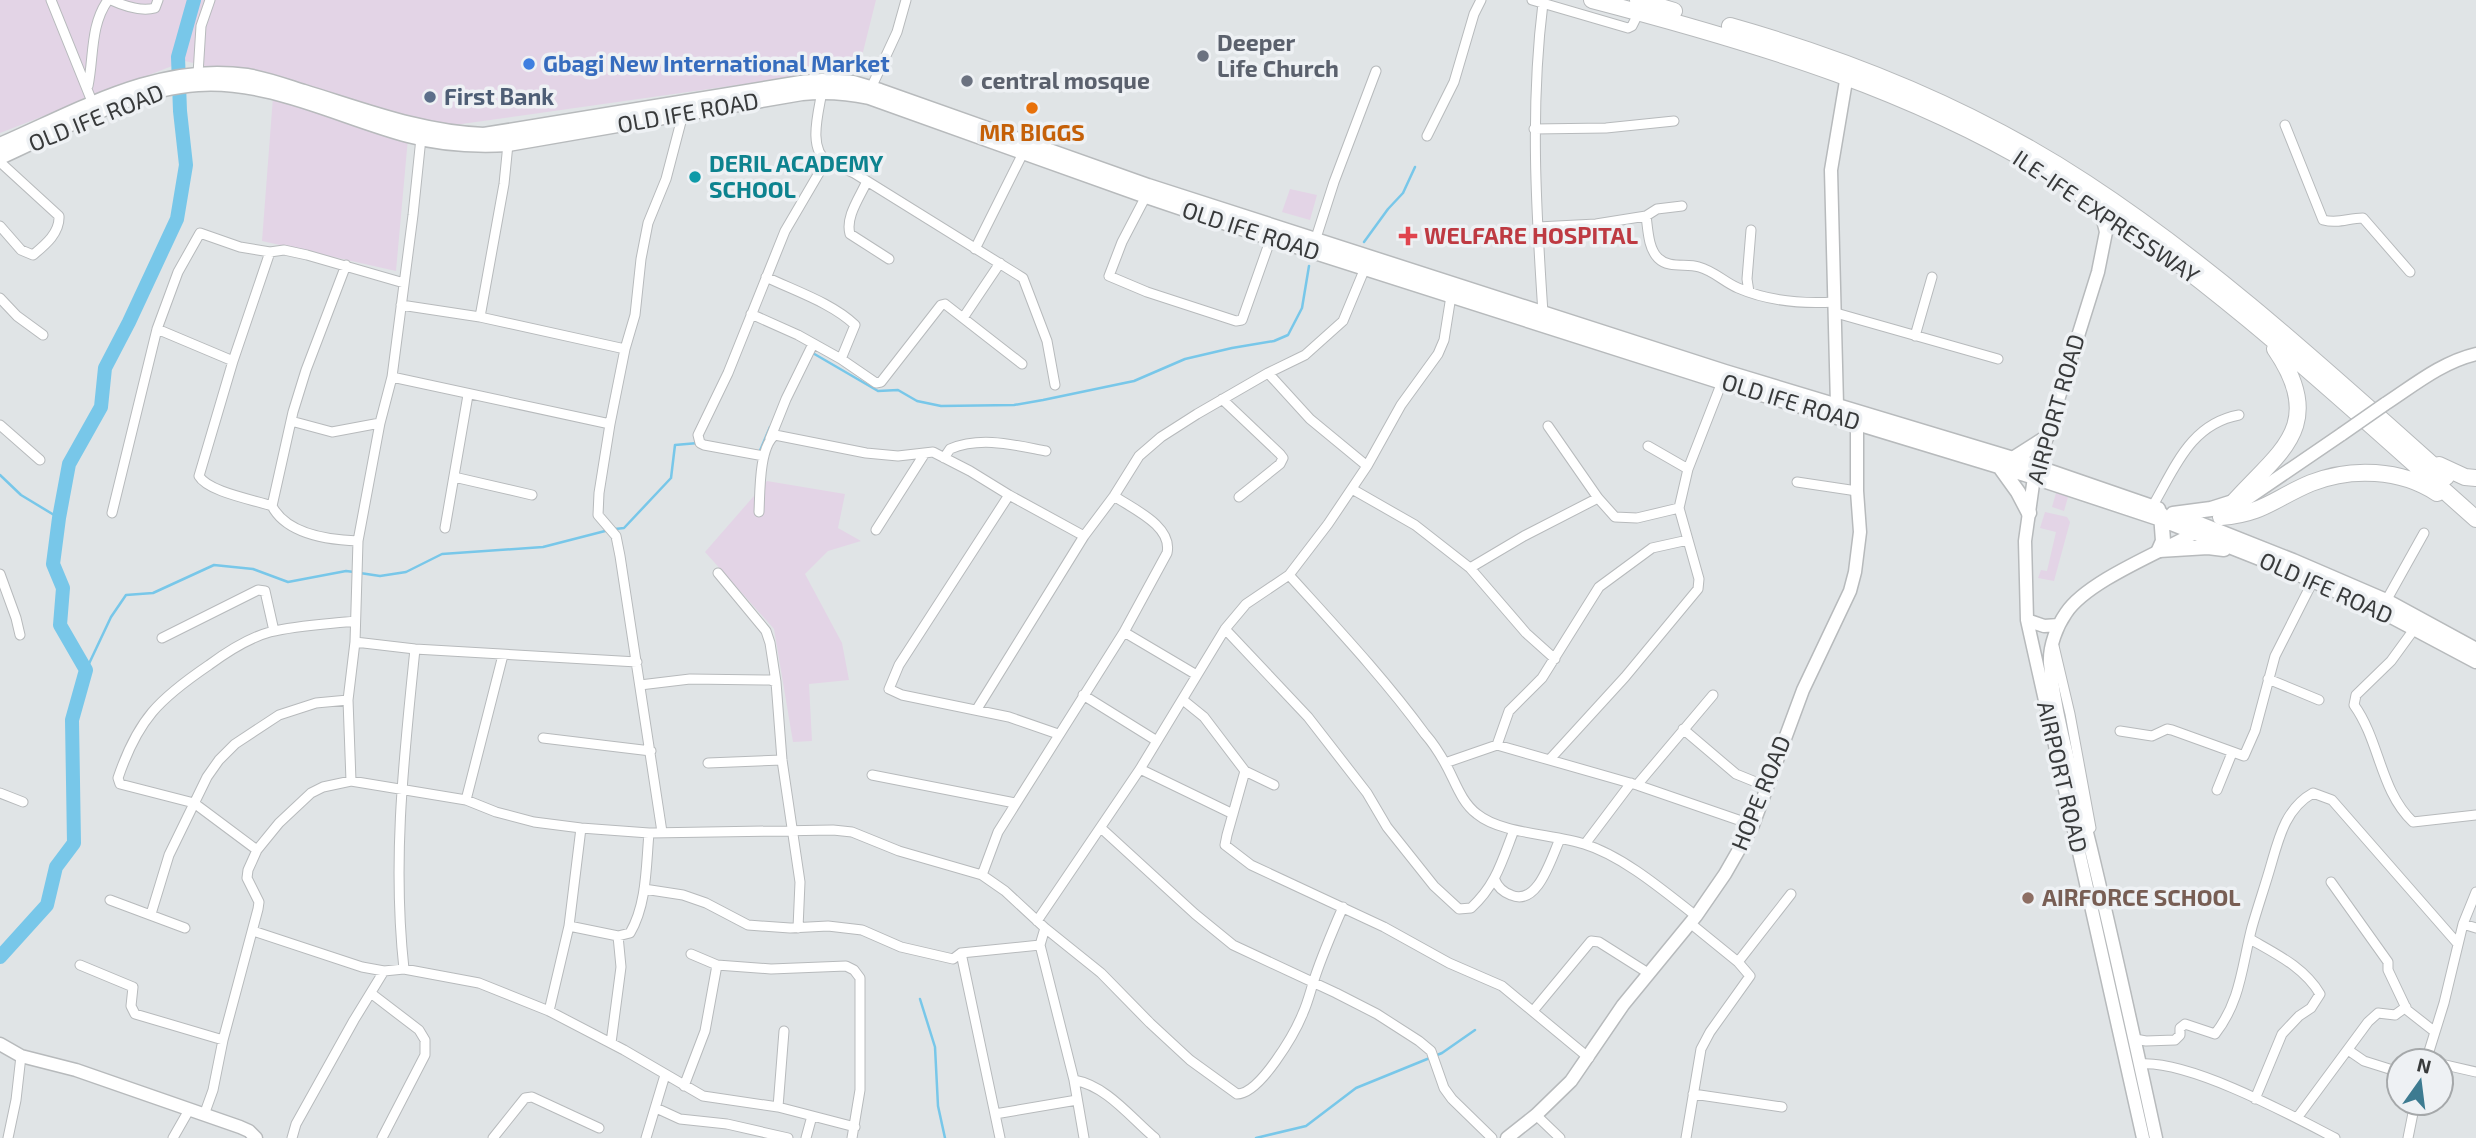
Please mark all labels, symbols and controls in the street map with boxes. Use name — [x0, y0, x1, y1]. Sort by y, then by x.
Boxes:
place label: Deeper Life Church — [1217, 28, 1339, 82]
marker: Deeper Life Church — [1195, 48, 1211, 64]
place label: Gbagi New International Market — [543, 49, 890, 77]
marker: Gbagi New International Market — [521, 56, 537, 72]
place label: central mosque — [981, 66, 1150, 94]
marker: central mosque — [959, 73, 975, 89]
street label: OLD IFE ROAD — [24, 77, 167, 157]
place label: First Bank — [444, 82, 554, 110]
street label: OLD IFE ROAD — [615, 86, 761, 138]
marker: First Bank — [422, 89, 438, 105]
marker: MR BIGGS — [1024, 100, 1040, 116]
place label: MR BIGGS — [979, 118, 1085, 146]
street label: ILE-IFE EXPRESSWAY — [2008, 144, 2205, 289]
place label: DERIL ACADEMY SCHOOL — [709, 149, 884, 203]
marker: DERIL ACADEMY SCHOOL — [687, 169, 703, 185]
street label: OLD IFE ROAD — [1179, 195, 1324, 265]
place label: WELFARE HOSPITAL — [1424, 221, 1638, 249]
marker: WELFARE HOSPITAL — [1398, 226, 1418, 246]
street label: AIRPORT ROAD — [2020, 331, 2090, 487]
street label: OLD IFE ROAD — [1719, 367, 1864, 435]
street label: OLD IFE ROAD — [2255, 545, 2397, 629]
street label: AIRPORT ROAD — [2032, 698, 2094, 855]
street label: HOPE ROAD — [1724, 731, 1796, 854]
place label: AIRFORCE SCHOOL — [2042, 883, 2241, 911]
marker: AIRFORCE SCHOOL — [2020, 890, 2036, 906]
north arrow — [2385, 1047, 2455, 1117]
text: N — [2415, 1052, 2434, 1078]

